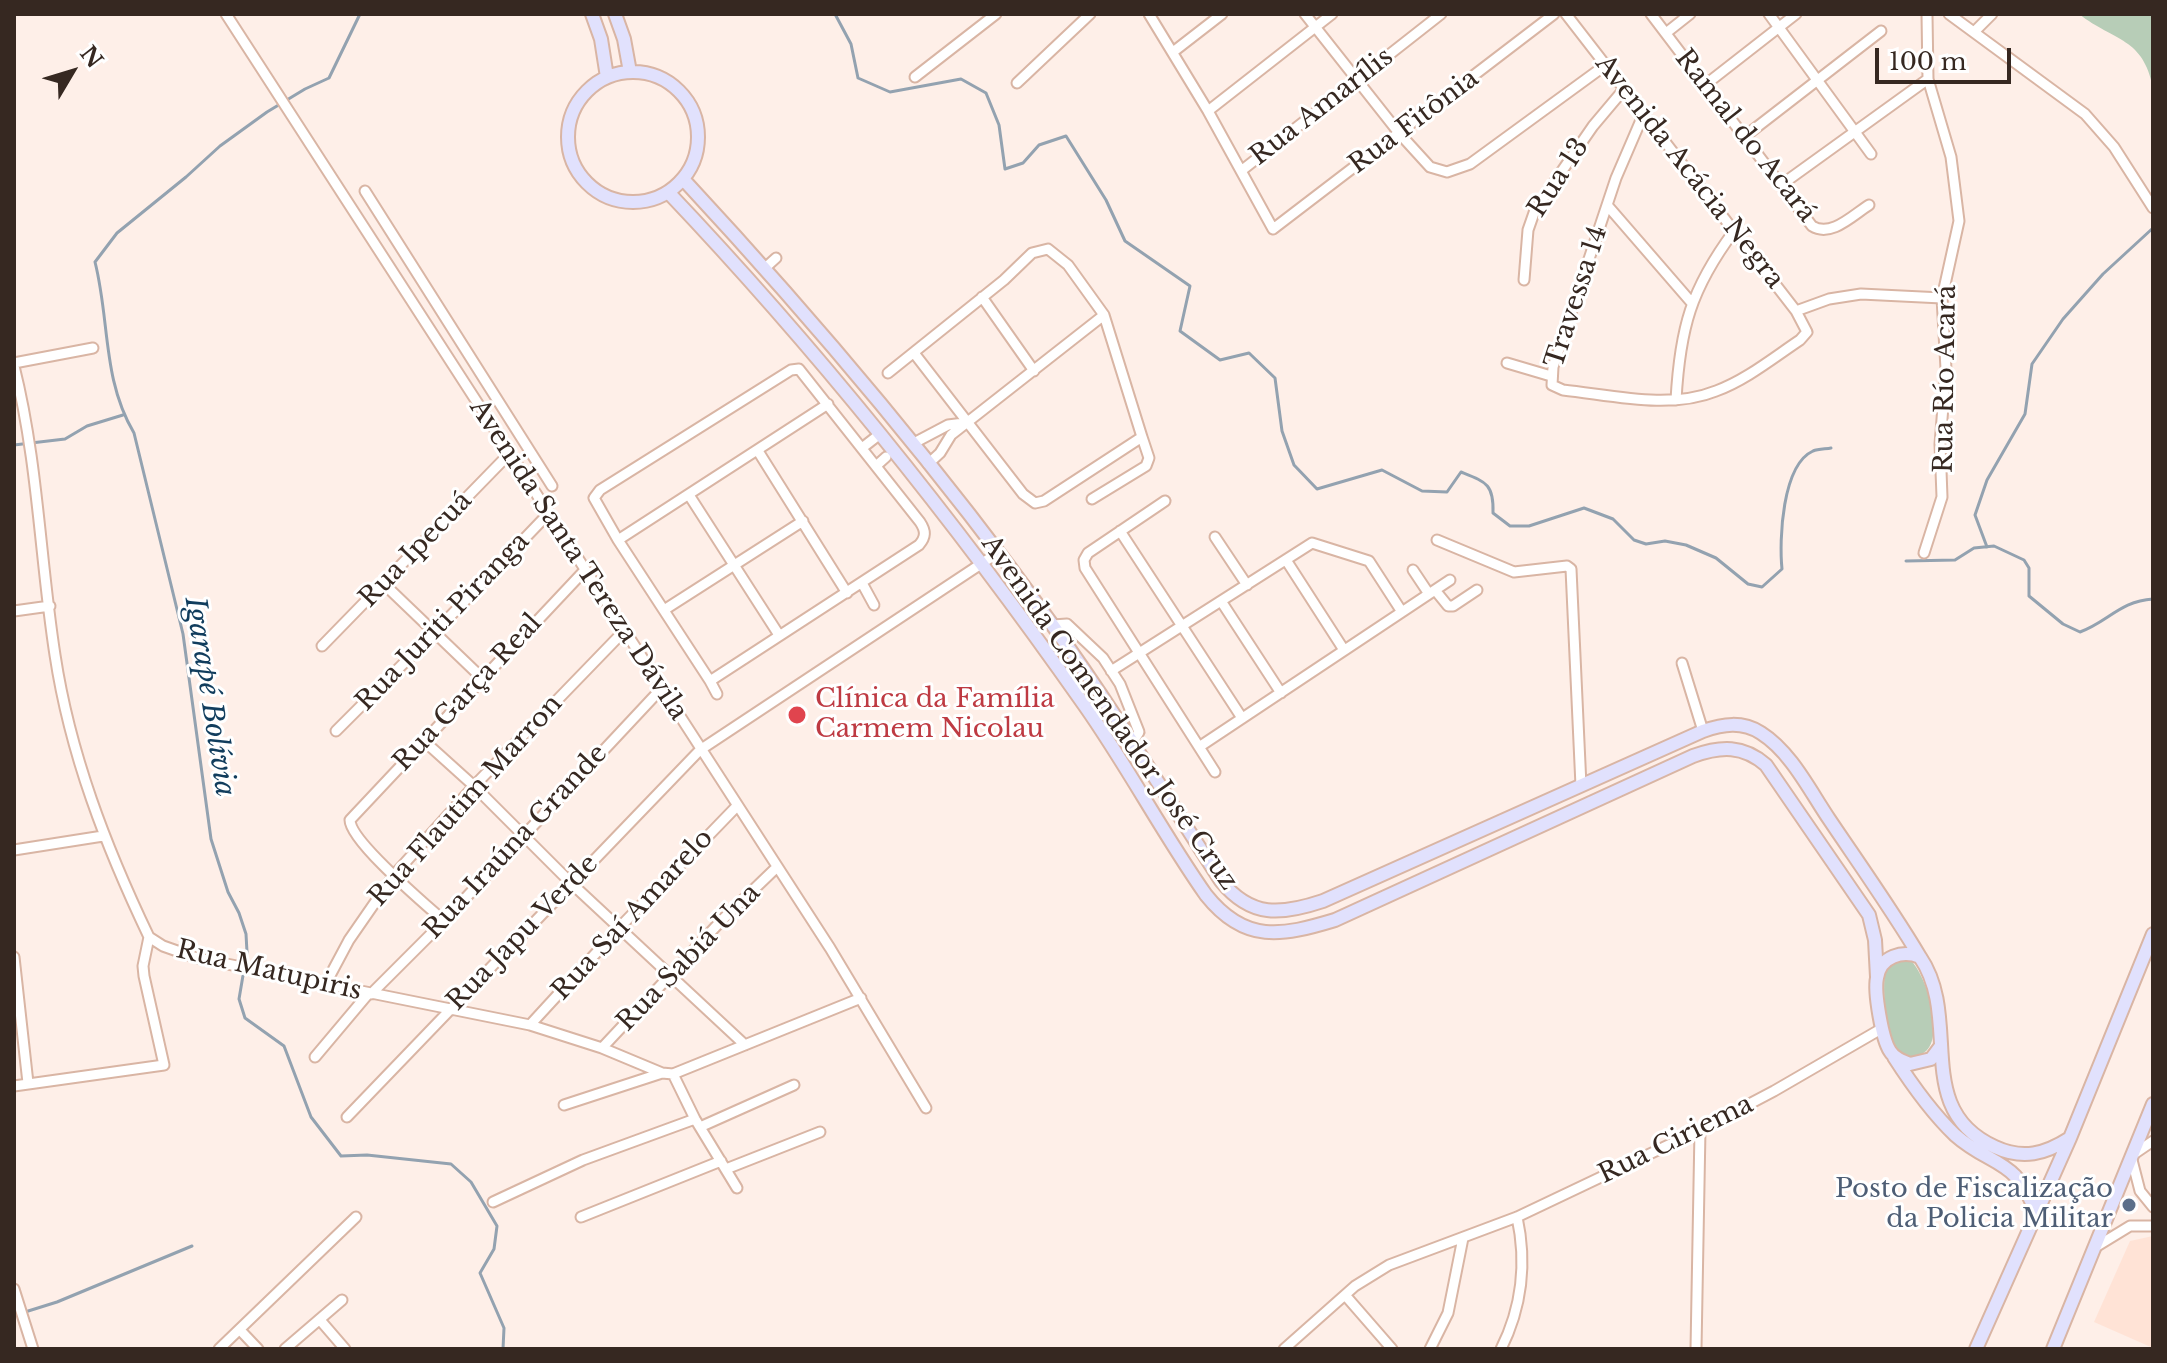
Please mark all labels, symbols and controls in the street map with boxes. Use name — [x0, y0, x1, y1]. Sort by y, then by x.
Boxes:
north arrow — [32, 32, 112, 112]
scale bar — [1879, 32, 2015, 82]
text: N — [74, 40, 108, 73]
street label: Rua Amarílis — [1244, 42, 1400, 172]
street label: Ramal do Acará — [1668, 44, 1822, 228]
text: 100 m — [1889, 47, 1967, 76]
street label: Avenida Acácia Negra — [1588, 49, 1790, 295]
street label: Rua Fitônia — [1343, 63, 1485, 181]
street label: Rua 13 — [1522, 133, 1596, 223]
street label: Travessa 14 — [1539, 222, 1615, 372]
street label: Rua Río Acará — [1929, 285, 1963, 473]
street label: Avenida Santa Tereza Dávila — [462, 394, 694, 726]
street label: Rua Ipecuá — [353, 486, 479, 614]
street label: Rua Juriti Piranga — [350, 526, 536, 718]
street label: Avenida Comendador José Cruz — [974, 530, 1244, 896]
water label: Igarapé Bolívia — [177, 595, 241, 799]
street label: Rua Garça Real — [387, 608, 549, 778]
place label: Clínica da Família Carmem Nicolau — [815, 684, 1055, 746]
street label: Rua Flautim Marron — [363, 689, 569, 913]
marker: Clínica da Família Carmem Nicolau — [786, 704, 808, 726]
street label: Rua Iraúna Grande — [418, 738, 614, 946]
street label: Rua Saí Amarelo — [546, 823, 720, 1007]
street label: Rua Japu Verde — [441, 849, 605, 1017]
street label: Rua Sabiá Una — [611, 878, 767, 1038]
street label: Rua Matupiris — [173, 935, 365, 1007]
street label: Rua Ciriema — [1594, 1089, 1758, 1191]
place label: Posto de Fiscalização da Policia Militar — [1835, 1174, 2113, 1236]
marker: Posto de Fiscalização da Policia Militar — [2120, 1196, 2138, 1214]

